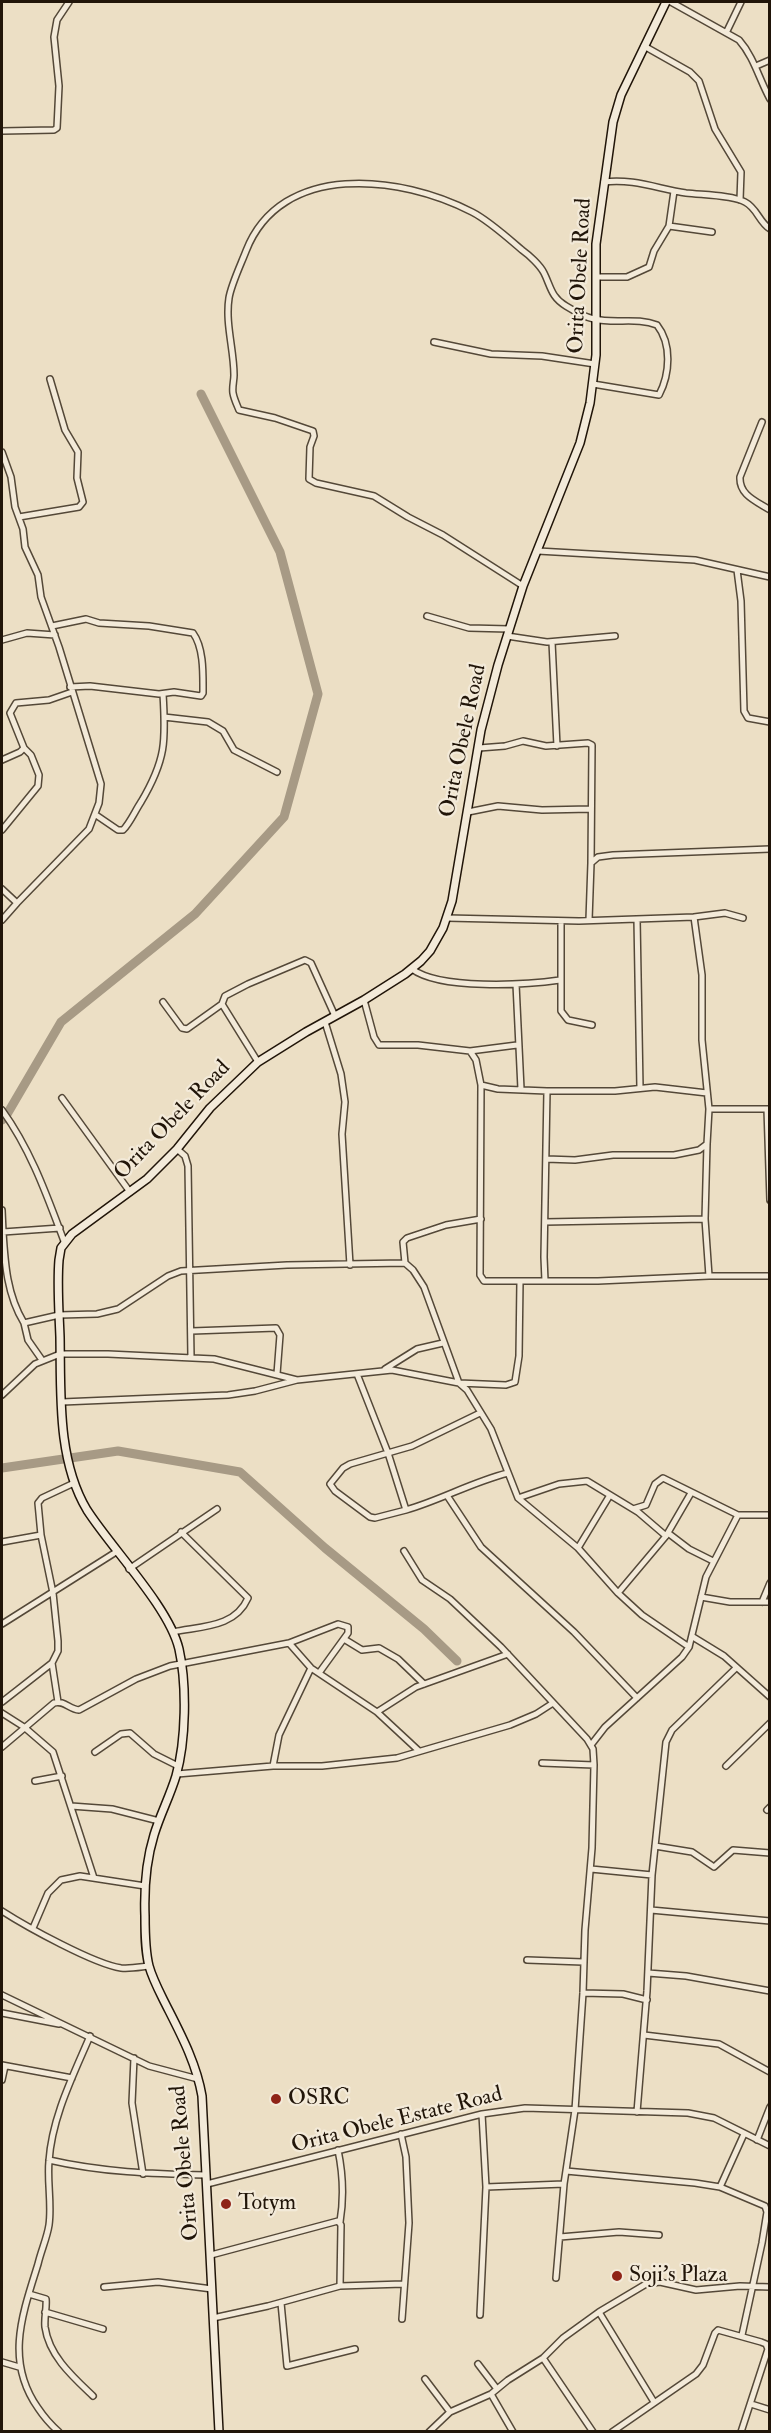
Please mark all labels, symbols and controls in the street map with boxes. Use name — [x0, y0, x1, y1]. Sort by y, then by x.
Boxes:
street label: Orita Obele Road — [564, 197, 598, 355]
street label: Orita Obele Road — [435, 662, 493, 820]
street label: Orita Obele Road — [109, 1056, 237, 1186]
street label: Orita Obele Estate Road — [289, 2082, 505, 2160]
street label: Orita Obele Road — [166, 2084, 206, 2242]
place label: OSRC — [288, 2086, 350, 2112]
marker: OSRC — [269, 2092, 283, 2106]
place label: Totym — [238, 2191, 296, 2217]
marker: Totym — [219, 2197, 233, 2211]
place label: Soji's Plaza — [629, 2263, 727, 2289]
marker: Soji's Plaza — [610, 2269, 624, 2283]

